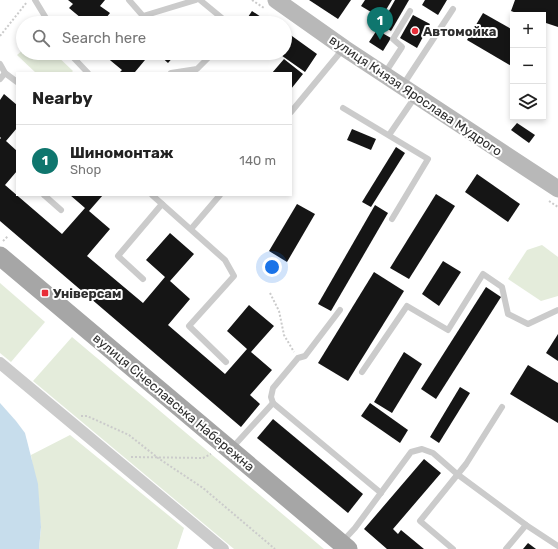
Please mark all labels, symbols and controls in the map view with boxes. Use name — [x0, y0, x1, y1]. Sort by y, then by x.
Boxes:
pin: 1 — [367, 7, 393, 40]
map controls — [510, 12, 546, 120]
button: + — [510, 12, 546, 48]
search box — [16, 16, 292, 60]
place label: Автомойка — [423, 24, 496, 39]
marker: Автомойка — [410, 26, 420, 36]
icon: search — [30, 27, 52, 49]
text: Search here — [62, 29, 146, 47]
street label: вулиця Князя Ярослава Мудрого — [327, 32, 505, 159]
button: − — [510, 48, 546, 84]
button: layers — [510, 84, 546, 120]
text: Nearby — [32, 88, 93, 108]
text: Шиномонтаж — [70, 144, 174, 162]
text: 1 — [42, 153, 48, 168]
text: 140 m — [239, 153, 276, 168]
text: Shop — [70, 162, 101, 177]
your location — [262, 257, 282, 277]
place label: Універсам — [53, 286, 121, 301]
marker: Універсам — [40, 288, 50, 298]
street label: вулиця Січеславська Набережна — [90, 330, 257, 474]

